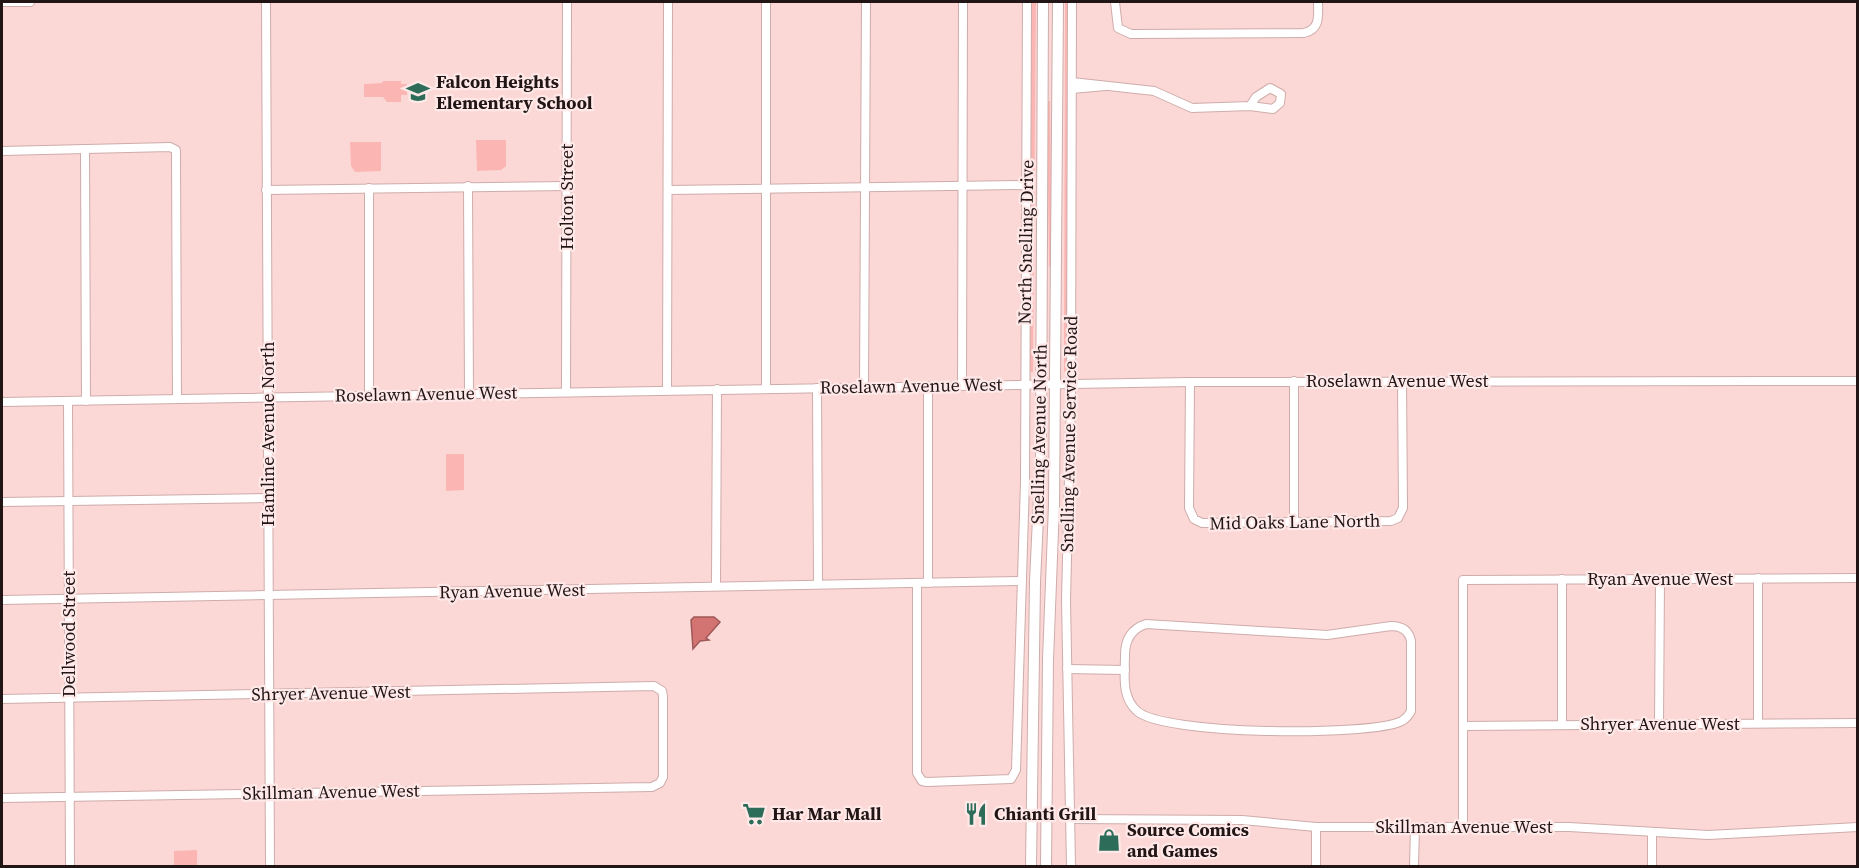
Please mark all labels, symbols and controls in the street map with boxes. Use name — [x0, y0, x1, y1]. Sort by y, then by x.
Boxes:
place label: Falcon Heights Elementary School — [436, 69, 593, 115]
school or university icon: Falcon Heights Elementary School — [405, 79, 431, 105]
street label: Holton Street — [554, 144, 579, 250]
street label: North Snelling Drive — [1012, 159, 1039, 325]
street label: Snelling Avenue Service Road — [1054, 316, 1083, 552]
street label: Hamline Avenue North — [255, 341, 280, 526]
street label: Snelling Avenue North — [1024, 343, 1053, 524]
street label: Roselawn Avenue West — [1306, 368, 1488, 393]
street label: Roselawn Avenue West — [819, 371, 1003, 400]
street label: Roselawn Avenue West — [334, 379, 518, 408]
street label: Mid Oaks Lane North — [1209, 508, 1381, 535]
street label: Ryan Avenue West — [1587, 566, 1733, 591]
street label: Dellwood Street — [56, 571, 81, 697]
street label: Ryan Avenue West — [439, 577, 585, 604]
street label: Shryer Avenue West — [251, 679, 411, 706]
street label: Shryer Avenue West — [1580, 711, 1740, 736]
street label: Skillman Avenue West — [242, 777, 420, 806]
supermarket icon: Har Mar Mall — [741, 801, 767, 827]
place label: Har Mar Mall — [772, 801, 882, 826]
restaurant icon: Chianti Grill — [963, 801, 989, 827]
place label: Chianti Grill — [994, 801, 1097, 826]
street label: Skillman Avenue West — [1376, 814, 1553, 839]
place label: Source Comics and Games — [1127, 817, 1249, 863]
shop icon: Source Comics and Games — [1096, 827, 1122, 853]

